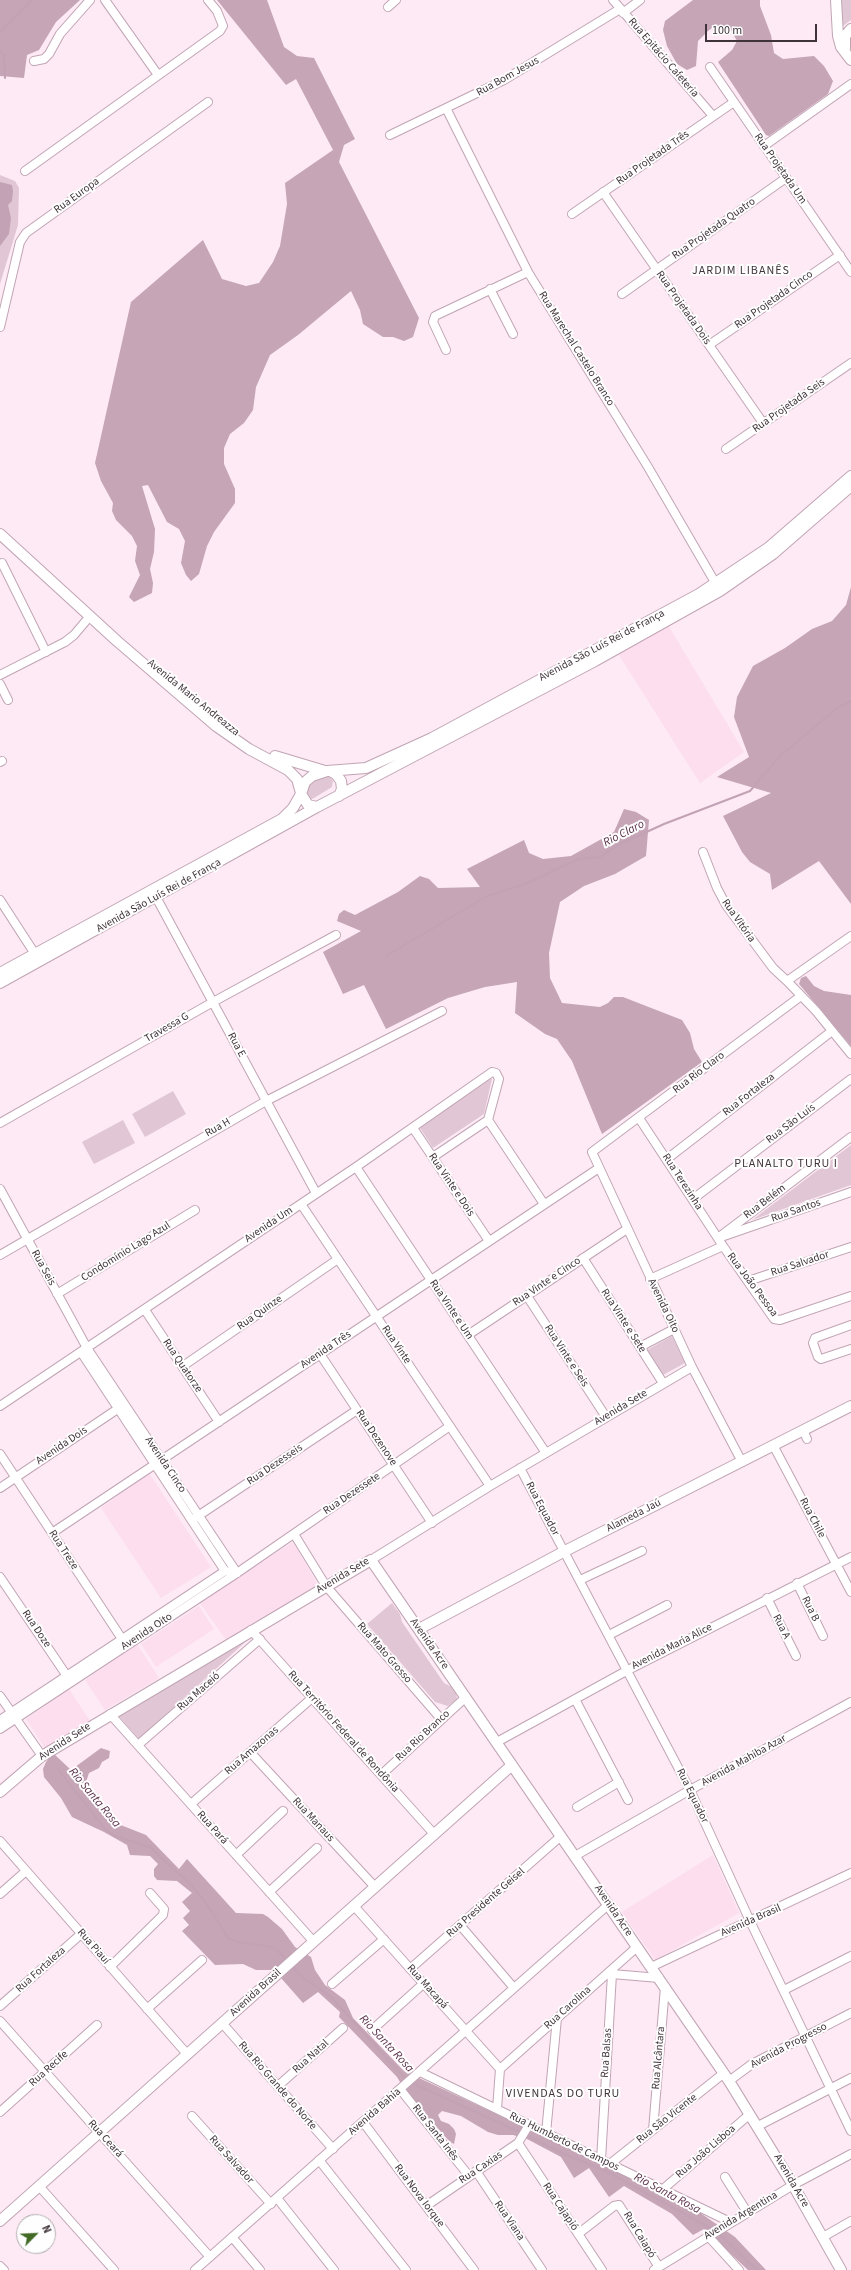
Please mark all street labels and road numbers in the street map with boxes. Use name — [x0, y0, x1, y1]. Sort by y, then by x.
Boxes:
street label: Rua Epitácio Cafeteria — [625, 16, 701, 100]
street label: Rua Bom Jesus — [474, 54, 542, 100]
street label: Rua Projetada Três — [614, 128, 692, 188]
street label: Rua Projetada Um — [751, 131, 809, 207]
street label: Rua Europa — [52, 175, 102, 217]
street label: Rua Projetada Quatro — [670, 195, 758, 263]
street label: Rua Projetada Cinco — [732, 268, 816, 332]
street label: Rua Projetada Dois — [653, 269, 713, 347]
street label: Rua Marechal Castelo Branco — [535, 289, 617, 409]
street label: Rua Projetada Seis — [750, 376, 828, 436]
street label: Avenida São Luís Rei de França — [537, 607, 667, 685]
street label: Avenida Mario Andreazza — [144, 657, 242, 739]
street label: Avenida São Luís Rei de França — [94, 856, 224, 936]
street label: Rua Vitória — [718, 897, 758, 945]
street label: Travessa G — [143, 1010, 191, 1046]
street label: Rua E — [224, 1031, 248, 1059]
street label: Rua Rio Claro — [671, 1049, 727, 1097]
street label: Rua Fortaleza — [720, 1071, 778, 1119]
street label: Rua São Luís — [764, 1101, 818, 1147]
street label: Rua H — [203, 1115, 233, 1141]
street label: Rua Vinte e Dois — [425, 1151, 477, 1219]
street label: Rua Terezinha — [659, 1151, 705, 1213]
street label: Rua Belém — [741, 1182, 789, 1222]
street label: Rua Santos — [769, 1196, 823, 1226]
street label: Avenida Um — [242, 1204, 296, 1246]
street label: Condomínio Lago Azul — [79, 1219, 173, 1285]
street label: Rua Seis — [28, 1248, 58, 1288]
street label: Rua Salvador — [769, 1248, 831, 1280]
street label: Rua João Pessoa — [724, 1250, 780, 1320]
street label: Rua Vinte e Cinco — [511, 1254, 583, 1310]
street label: Avenida Oito — [644, 1277, 682, 1335]
street label: Rua Vinte e Um — [426, 1278, 476, 1342]
street label: Rua Vinte e Sete — [597, 1287, 649, 1355]
street label: Rua Quinze — [235, 1293, 285, 1333]
street label: Rua Vinte e Seis — [541, 1322, 591, 1390]
street label: Rua Vinte — [378, 1323, 414, 1367]
street label: Avenida Três — [298, 1328, 354, 1372]
street label: Rua Quatorze — [159, 1337, 205, 1395]
street label: Avenida Sete — [592, 1387, 650, 1429]
street label: Rua Dezenove — [352, 1407, 400, 1469]
street label: Avenida Dois — [34, 1424, 90, 1468]
street label: Avenida Cinco — [141, 1434, 189, 1496]
street label: Rua Dezesseis — [245, 1442, 305, 1488]
street label: Rua Dezessete — [321, 1470, 383, 1518]
street label: Rua Equador — [522, 1480, 562, 1538]
street label: Rua Chile — [796, 1496, 828, 1540]
street label: Alameda Jaú — [604, 1497, 664, 1535]
street label: Rua Treze — [45, 1528, 81, 1572]
street label: Avenida Sete — [314, 1555, 372, 1597]
street label: Rua B — [798, 1594, 822, 1624]
street label: Rua Doze — [19, 1608, 53, 1650]
street label: Avenida Oito — [119, 1611, 175, 1653]
street label: Rua A — [769, 1612, 793, 1642]
street label: Avenida Acre — [407, 1616, 451, 1672]
street label: Rua Mato Grosso — [354, 1620, 414, 1686]
street label: Avenida Maria Alice — [630, 1621, 714, 1673]
street label: Rua Território Federal de Rondônia — [285, 1668, 401, 1796]
street label: Rua Maceió — [175, 1670, 223, 1714]
street label: Rua Rio Branco — [393, 1707, 453, 1765]
street label: Avenida Sete — [37, 1720, 93, 1764]
street label: Rua Amazonas — [222, 1724, 282, 1778]
street label: Avenida Mahiba Azar — [699, 1732, 789, 1790]
street label: Rua Equador — [673, 1767, 711, 1825]
street label: Rua Manaus — [289, 1795, 337, 1845]
street label: Rua Pará — [194, 1809, 230, 1847]
street label: Rua Presidente Geisel — [444, 1865, 528, 1941]
street label: Avenida Acre — [591, 1883, 635, 1939]
street label: Avenida Brasil — [719, 1902, 783, 1940]
street label: Rua Piauí — [74, 1926, 112, 1968]
street label: Rua Fortaleza — [13, 1944, 69, 1996]
street label: Rua Macapá — [404, 1962, 450, 2012]
street label: Avenida Brasil — [228, 1966, 284, 2020]
street label: Rua Carolina — [542, 1984, 594, 2032]
street label: Avenida Progresso — [748, 2020, 830, 2072]
street label: Rua Alcântara — [650, 2026, 668, 2090]
street label: Rua Balsas — [599, 2028, 615, 2078]
street label: Rua Natal — [290, 2037, 332, 2077]
street label: Rua Rio Grande do Norte — [235, 2039, 319, 2133]
street label: Rua Recife — [27, 2048, 71, 2090]
street label: Avenida Bahia — [346, 2086, 404, 2138]
street label: Rua São Vicente — [634, 2091, 700, 2147]
street label: Rua Santa Inês — [409, 2102, 461, 2164]
street label: Rua Humberto de Campos — [507, 2110, 621, 2174]
street label: Rua Ceará — [85, 2117, 125, 2161]
street label: Rua João Lisboa — [673, 2122, 739, 2182]
street label: Rua Salvador — [206, 2133, 256, 2187]
street label: Rua Caxias — [457, 2149, 505, 2187]
street label: Avenida Acre — [770, 2152, 812, 2210]
street label: Rua Nova Iorque — [391, 2162, 447, 2230]
street label: Rua Cajapió — [539, 2181, 581, 2233]
street label: Avenida Argentina — [702, 2189, 780, 2243]
street label: Rua Viana — [491, 2198, 527, 2244]
street label: Rua Caiapó — [620, 2209, 658, 2261]

